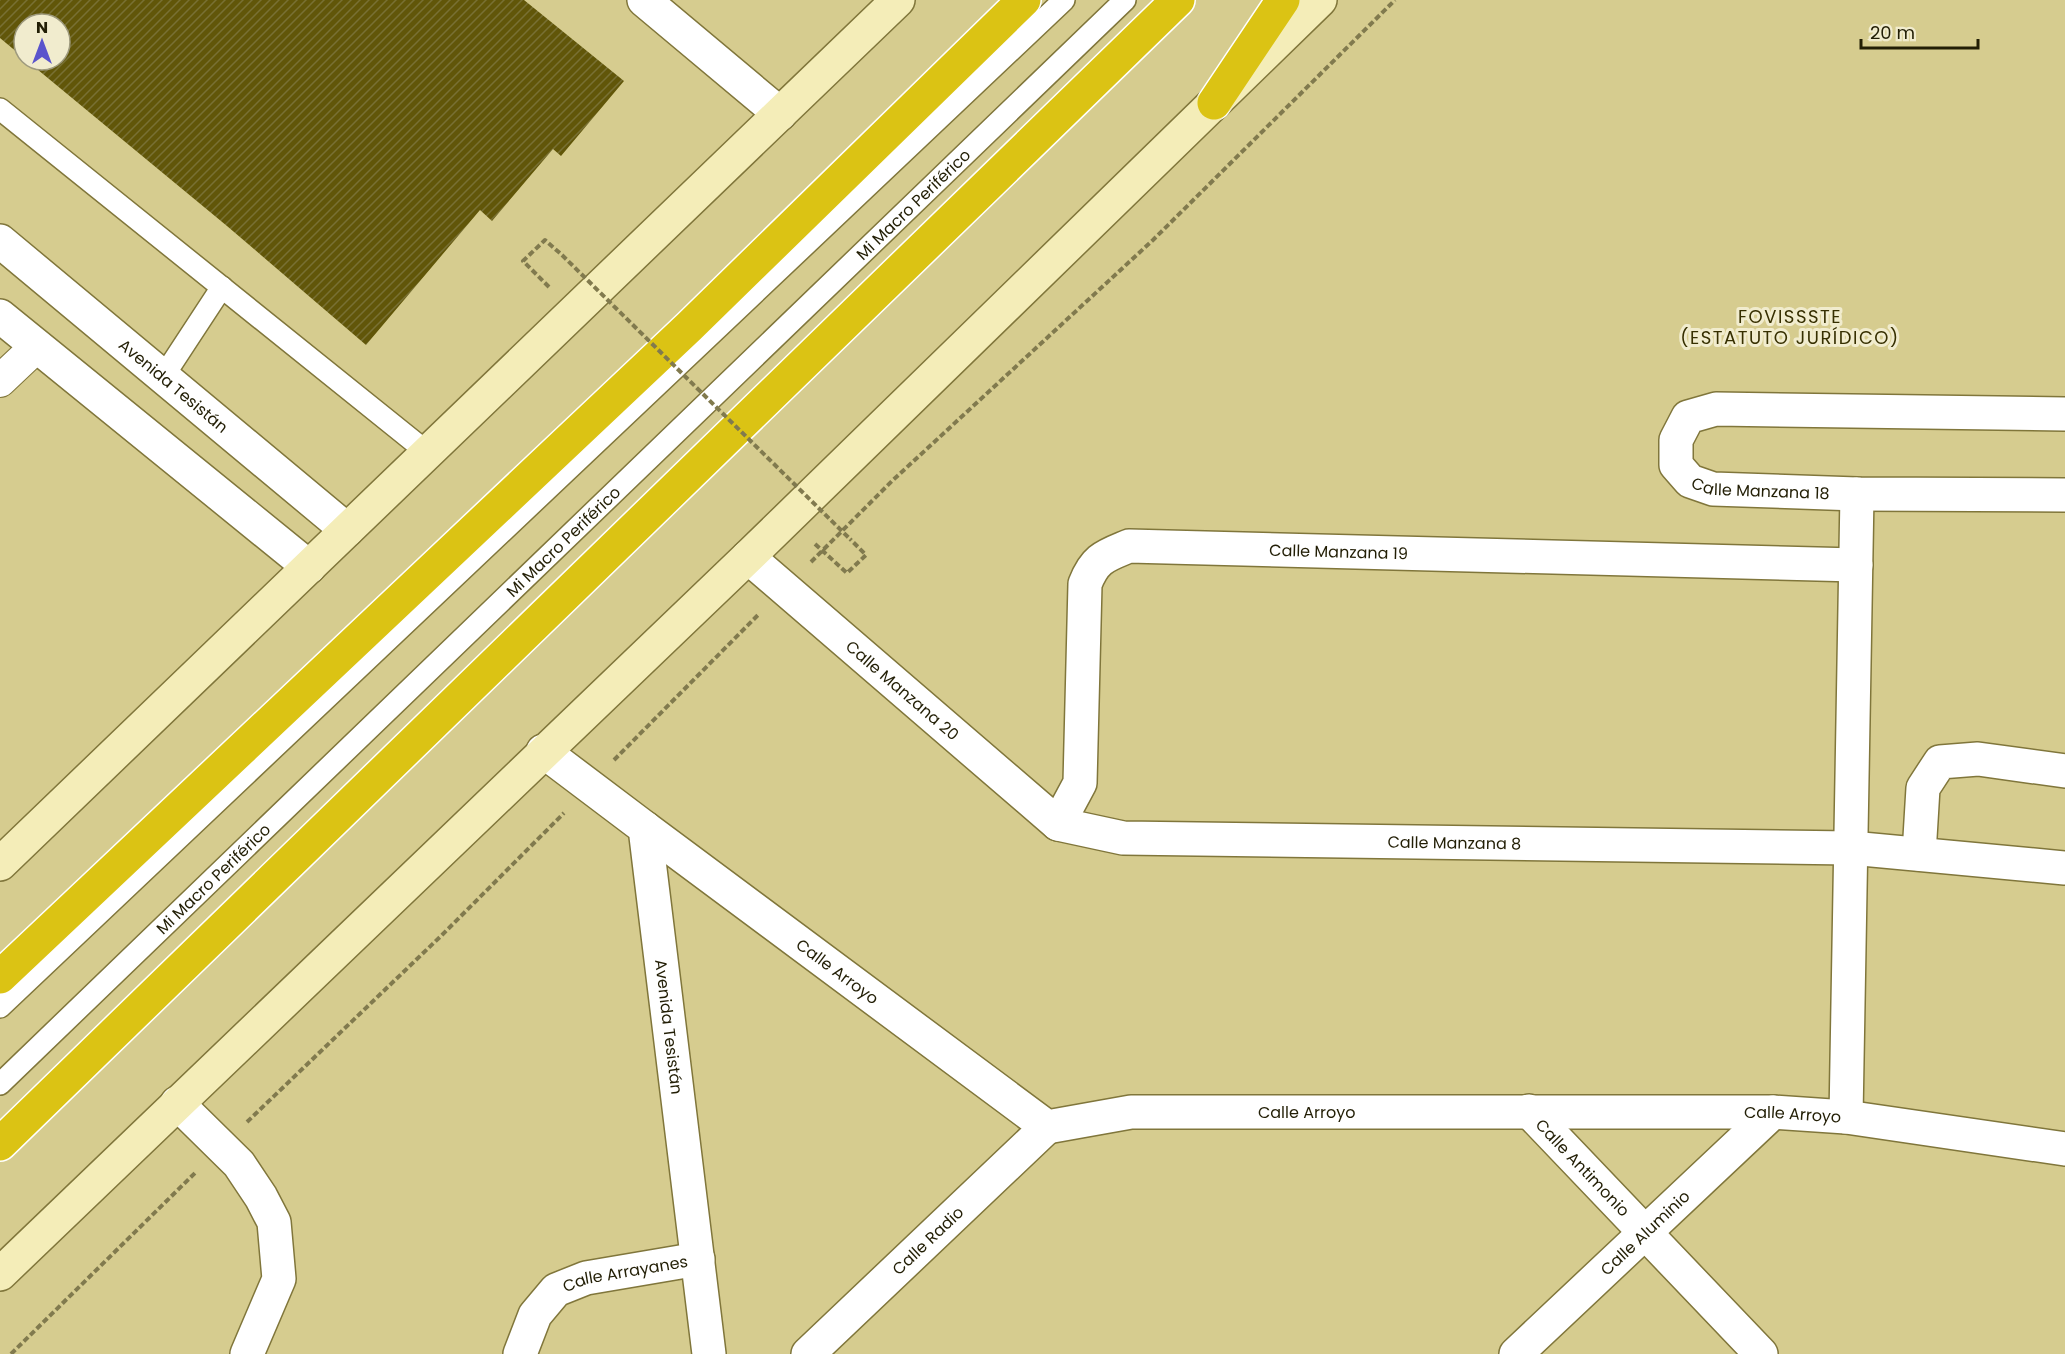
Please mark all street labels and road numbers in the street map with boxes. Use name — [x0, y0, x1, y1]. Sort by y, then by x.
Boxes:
street label: Mi Macro Periférico — [851, 144, 975, 265]
street label: Avenida Tesistán — [114, 333, 233, 438]
street label: Calle Manzana 18 — [1688, 471, 1830, 505]
street label: Mi Macro Periférico — [501, 481, 625, 602]
street label: Calle Manzana 19 — [1269, 538, 1408, 565]
street label: Calle Manzana 20 — [841, 635, 964, 745]
street label: Mi Macro Periférico — [151, 818, 275, 939]
street label: Calle Manzana 8 — [1387, 830, 1521, 855]
street label: Calle Arroyo — [792, 933, 884, 1010]
street label: Avenida Tesistán — [650, 958, 689, 1096]
street label: Calle Arroyo — [1744, 1100, 1842, 1128]
street label: Calle Arroyo — [1258, 1101, 1355, 1124]
street label: Calle Antimonio — [1531, 1113, 1635, 1221]
street label: Calle Aluminio — [1595, 1185, 1695, 1280]
street label: Calle Radio — [887, 1201, 968, 1280]
street label: Calle Arrayanes — [559, 1249, 689, 1298]

